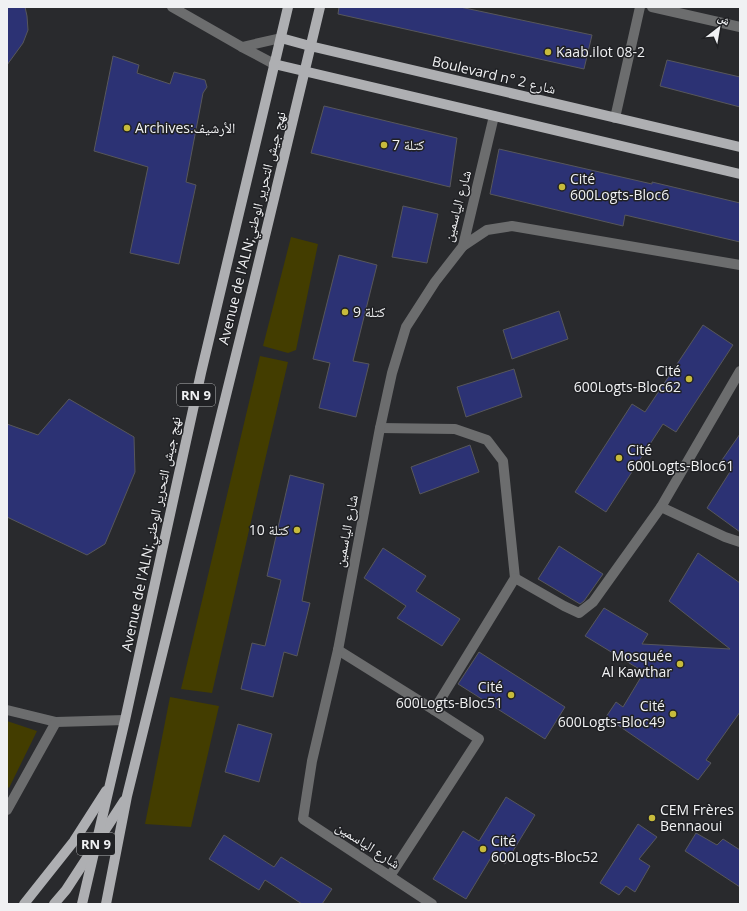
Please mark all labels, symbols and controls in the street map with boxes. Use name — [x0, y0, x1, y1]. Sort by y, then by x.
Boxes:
north arrow — [699, 8, 739, 48]
text: ش — [715, 10, 734, 29]
place label: Kaab.ilot 08-2 — [556, 42, 645, 61]
marker: Kaab.ilot 08-2 — [543, 47, 553, 57]
street label: Boulevard n° شارع 2 — [430, 51, 558, 99]
street label: Avenue de l'ALN;نهج جيش التحرير الوطني — [213, 109, 292, 347]
place label: Archives:الأرشيف — [135, 118, 235, 137]
marker: Archives:الأرشيف — [122, 123, 132, 133]
place label: كتلة 7 — [392, 135, 424, 154]
marker: كتلة 7 — [379, 140, 389, 150]
street label: شارع الياسمين — [438, 168, 476, 244]
place label: Cité 600Logts-Bloc6 — [570, 169, 669, 204]
marker: Cité 600Logts-Bloc6 — [557, 182, 567, 192]
place label: كتلة 9 — [353, 302, 385, 321]
marker: كتلة 9 — [340, 307, 350, 317]
place label: Cité 600Logts-Bloc62 — [574, 361, 681, 396]
marker: Cité 600Logts-Bloc62 — [684, 374, 694, 384]
road number: RN 9 — [177, 384, 215, 406]
street label: Avenue de l'ALN;نهج جيش التحرير الوطني — [116, 415, 187, 654]
place label: Cité 600Logts-Bloc61 — [627, 440, 734, 475]
marker: Cité 600Logts-Bloc61 — [614, 453, 624, 463]
street label: شارع الياسمين — [329, 493, 363, 569]
place label: كتلة 10 — [249, 520, 289, 539]
marker: كتلة 10 — [292, 525, 302, 535]
place label: Mosquée Al Kawthar — [602, 646, 672, 681]
marker: Mosquée Al Kawthar — [675, 659, 685, 669]
place label: Cité 600Logts-Bloc51 — [396, 677, 503, 712]
marker: Cité 600Logts-Bloc51 — [506, 690, 516, 700]
place label: Cité 600Logts-Bloc49 — [558, 696, 665, 731]
marker: Cité 600Logts-Bloc49 — [668, 709, 678, 719]
place label: CEM Frères Bennaoui — [660, 800, 734, 835]
marker: CEM Frères Bennaoui — [647, 813, 657, 823]
street label: شارع الياسمين — [332, 817, 404, 873]
place label: Cité 600Logts-Bloc52 — [491, 831, 598, 866]
road number: RN 9 — [77, 833, 115, 855]
marker: Cité 600Logts-Bloc52 — [478, 844, 488, 854]

